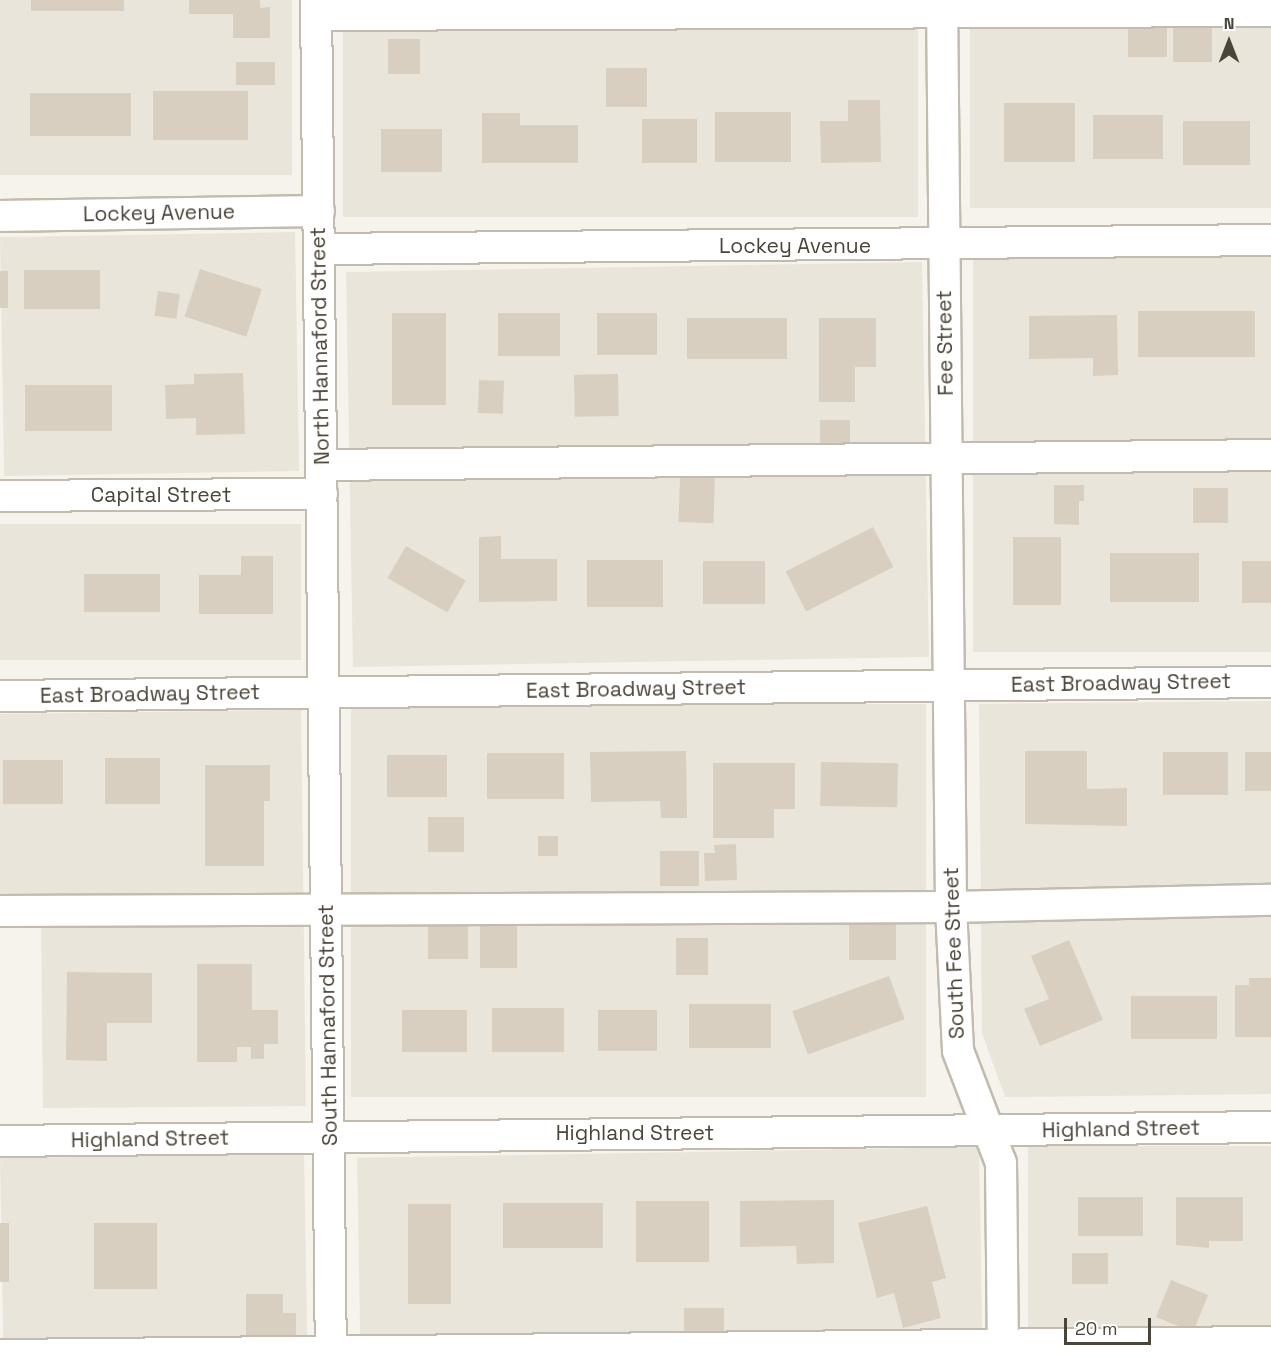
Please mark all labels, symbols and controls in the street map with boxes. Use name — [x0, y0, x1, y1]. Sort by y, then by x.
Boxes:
north arrow — [1199, 12, 1259, 72]
text: N — [1224, 13, 1234, 34]
street label: Lockey Avenue — [83, 199, 235, 227]
street label: North Hannaford Street — [305, 227, 335, 465]
street label: Lockey Avenue — [719, 233, 871, 259]
street label: Fee Street — [931, 290, 959, 396]
street label: Capital Street — [91, 482, 231, 508]
street label: East Broadway Street — [1011, 668, 1231, 698]
street label: East Broadway Street — [526, 674, 746, 704]
street label: East Broadway Street — [40, 679, 260, 709]
street label: South Fee Street — [938, 866, 970, 1040]
street label: South Hannaford Street — [313, 904, 343, 1146]
street label: Highland Street — [1042, 1115, 1200, 1143]
street label: Highland Street — [556, 1120, 714, 1146]
street label: Highland Street — [71, 1125, 229, 1153]
scale bar — [1067, 1306, 1154, 1344]
text: 20 m — [1075, 1317, 1118, 1340]

